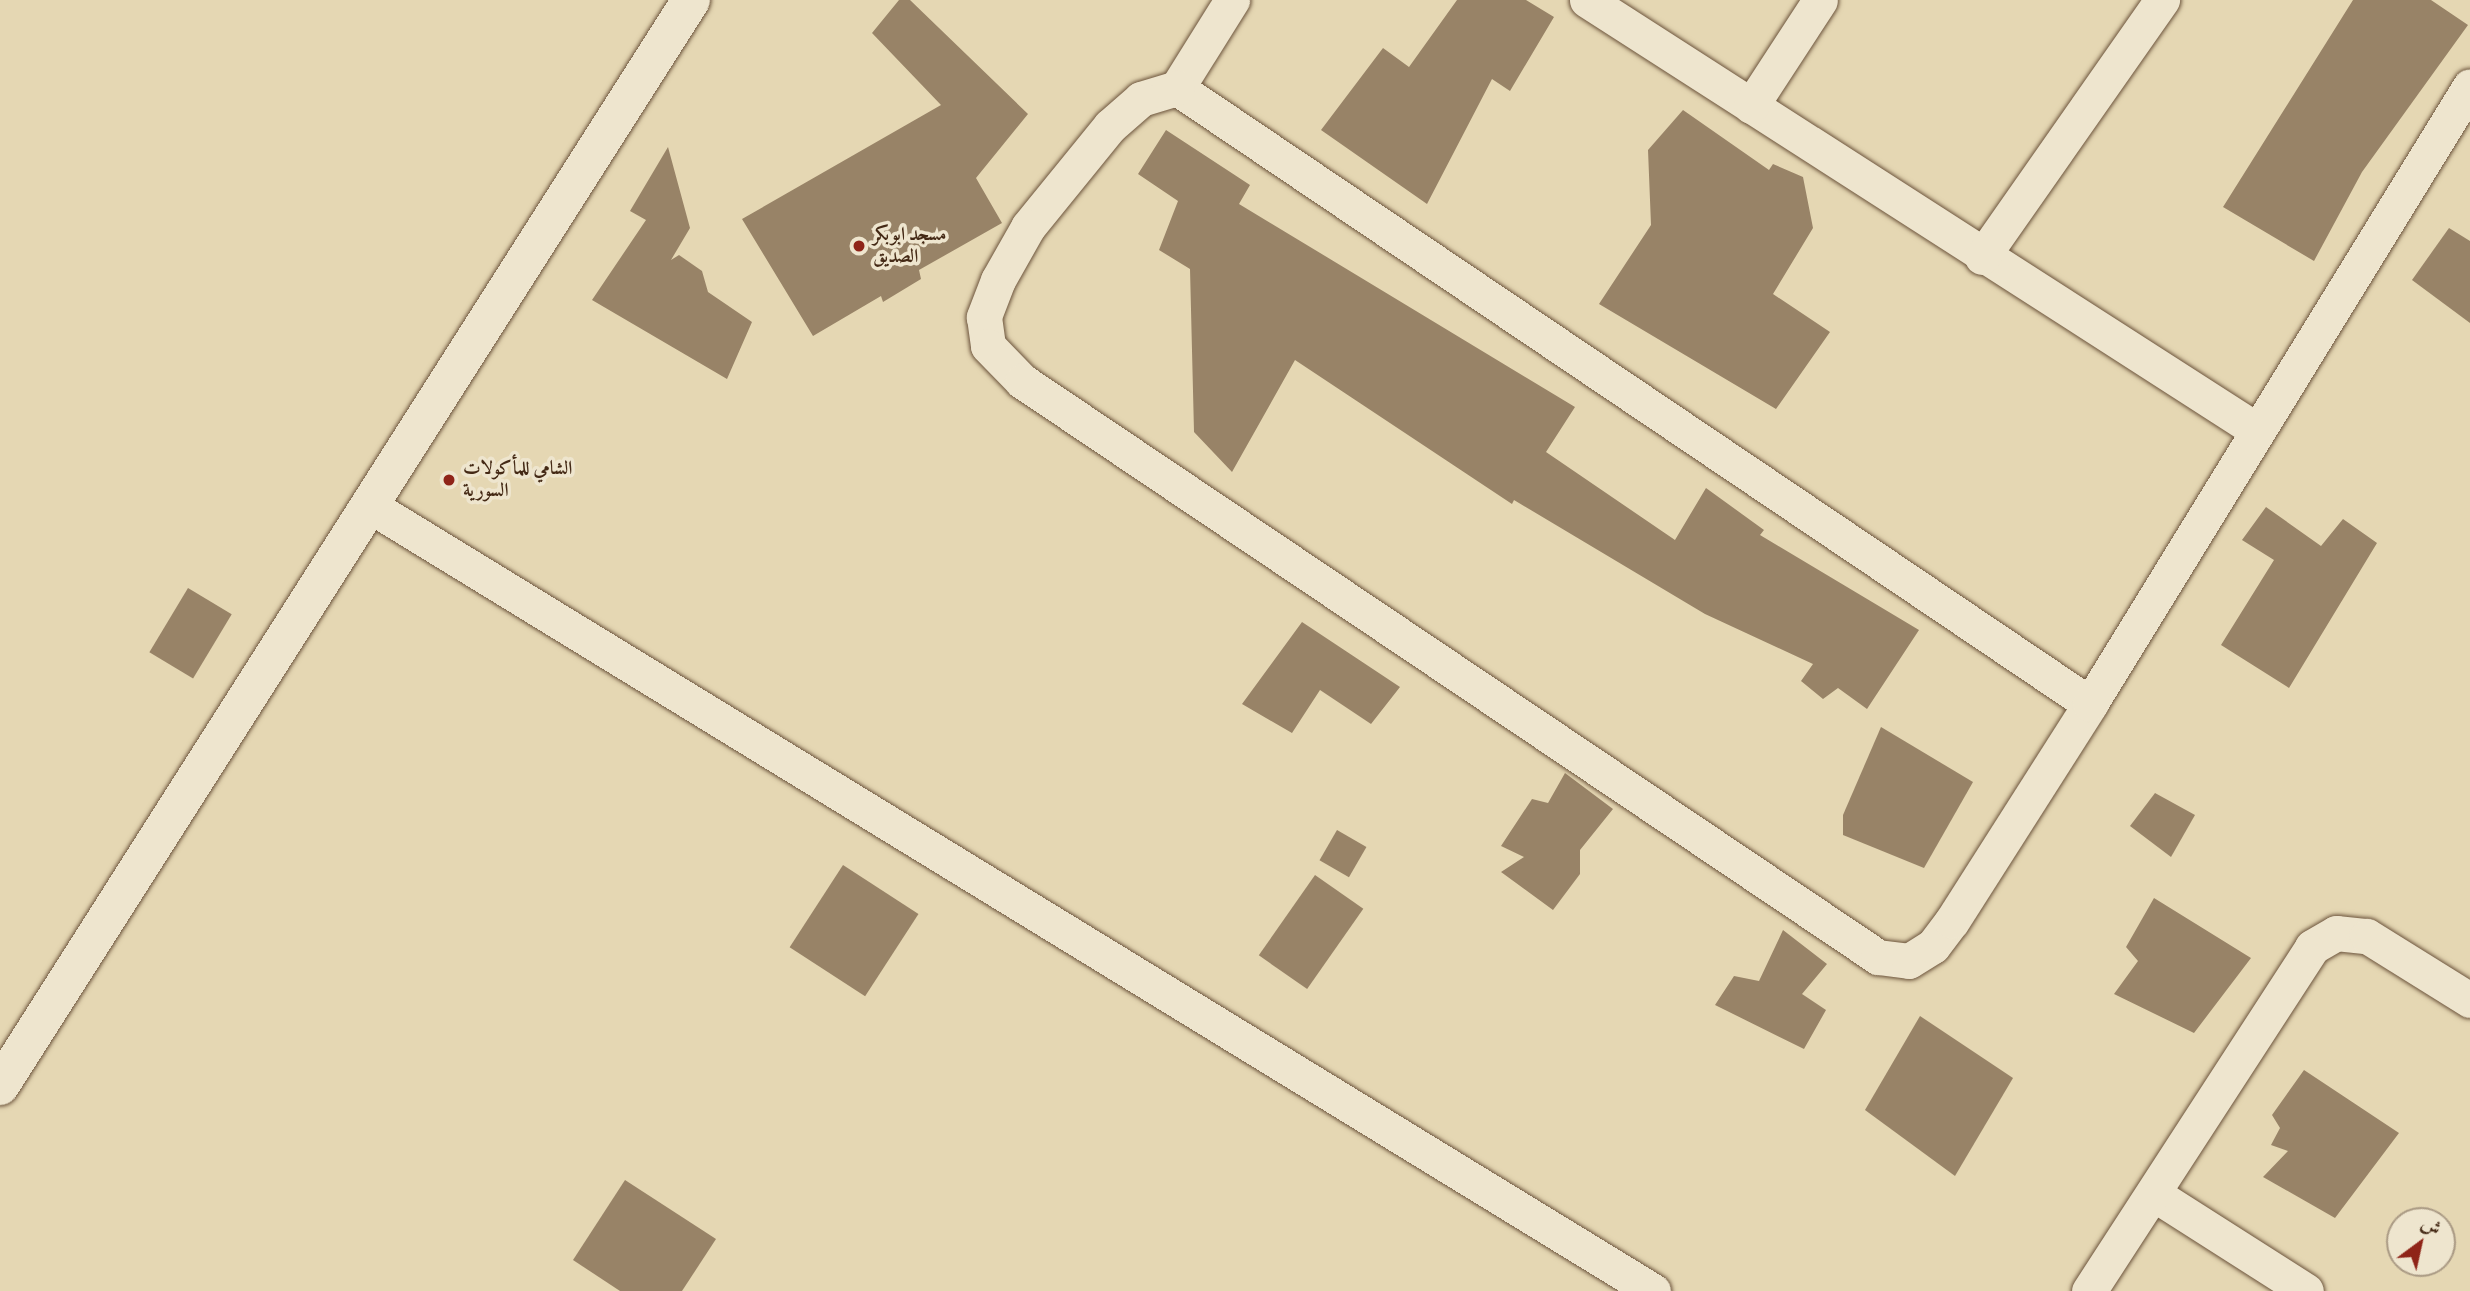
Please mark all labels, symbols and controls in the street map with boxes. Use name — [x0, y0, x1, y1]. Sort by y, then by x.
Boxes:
place label: مسجد ابوبكر الصديق — [873, 224, 946, 268]
marker: مسجد ابوبكر الصديق — [851, 238, 867, 254]
place label: الشامي للمأكولات السورية — [463, 458, 572, 502]
marker: الشامي للمأكولات السورية — [441, 472, 457, 488]
north arrow — [2386, 1207, 2456, 1277]
text: ش — [2417, 1212, 2445, 1240]

